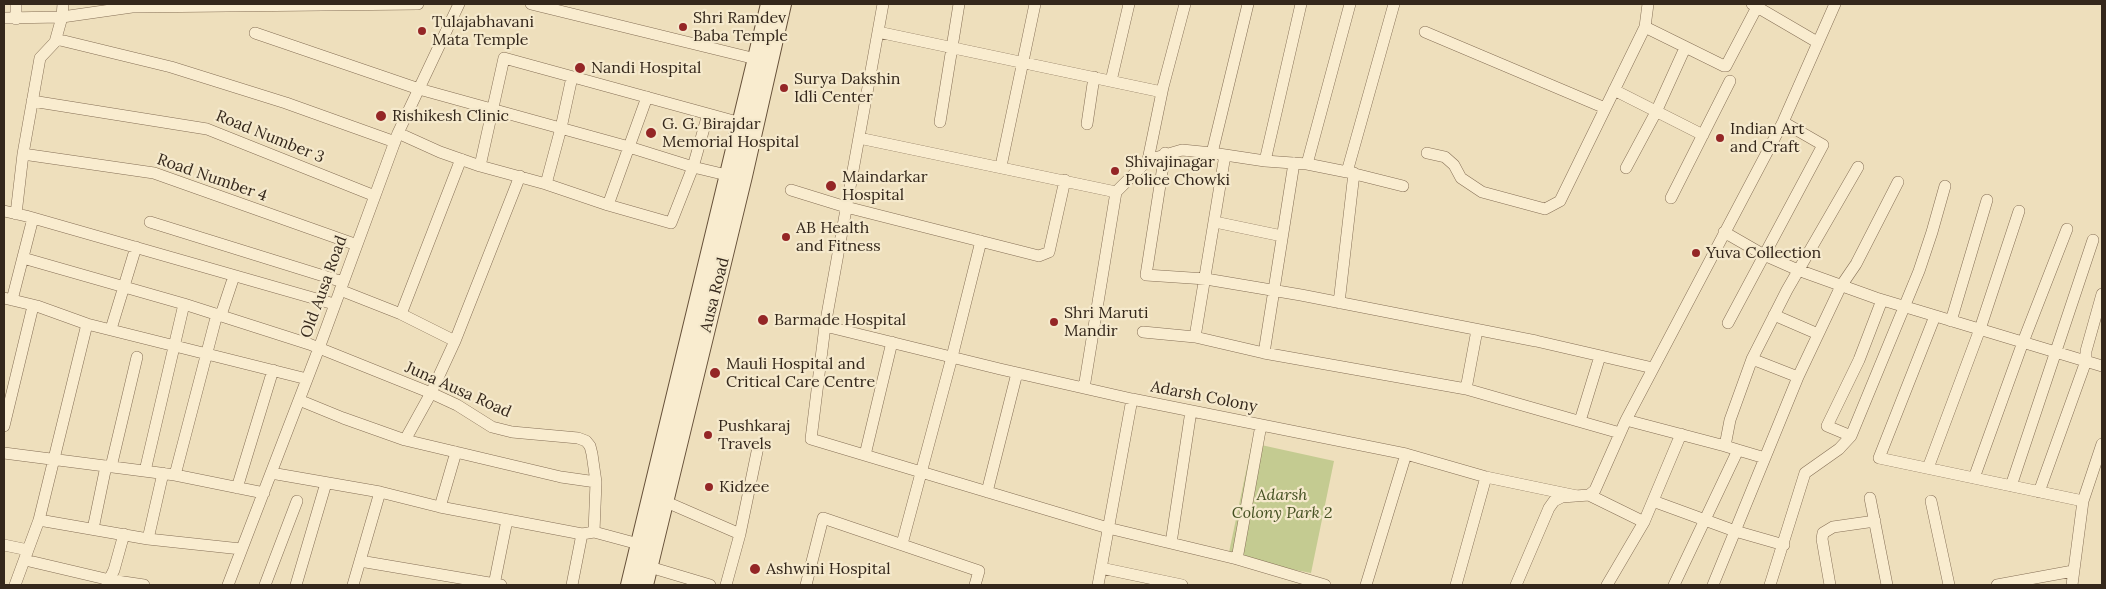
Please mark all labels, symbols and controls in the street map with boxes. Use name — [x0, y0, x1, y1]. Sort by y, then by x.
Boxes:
place label: Shri Ramdev Baba Temple — [693, 8, 788, 46]
place label: Tulajabhavani Mata Temple — [432, 12, 534, 50]
marker: Shri Ramdev Baba Temple — [677, 21, 689, 33]
marker: Tulajabhavani Mata Temple — [416, 25, 428, 37]
place label: Nandi Hospital — [591, 58, 701, 78]
marker: Nandi Hospital — [573, 61, 587, 75]
place label: Surya Dakshin Idli Center — [794, 69, 901, 107]
marker: Surya Dakshin Idli Center — [778, 82, 790, 94]
street label: Road Number 3 — [213, 106, 327, 168]
place label: Rishikesh Clinic — [392, 106, 509, 126]
marker: Rishikesh Clinic — [374, 109, 388, 123]
place label: G. G. Birajdar Memorial Hospital — [662, 114, 799, 152]
place label: Indian Art and Craft — [1730, 119, 1804, 157]
marker: G. G. Birajdar Memorial Hospital — [644, 126, 658, 140]
marker: Indian Art and Craft — [1714, 132, 1726, 144]
street label: Road Number 4 — [154, 150, 270, 206]
place label: Shivajinagar Police Chowki — [1125, 152, 1230, 190]
marker: Shivajinagar Police Chowki — [1109, 165, 1121, 177]
place label: Maindarkar Hospital — [842, 167, 928, 205]
marker: Maindarkar Hospital — [824, 179, 838, 193]
place label: AB Health and Fitness — [796, 218, 881, 256]
marker: AB Health and Fitness — [780, 231, 792, 243]
street label: Old Ausa Road — [297, 233, 351, 341]
place label: Yuva Collection — [1706, 243, 1821, 263]
marker: Yuva Collection — [1690, 247, 1702, 259]
street label: Ausa Road — [696, 256, 734, 334]
place label: Shri Maruti Mandir — [1064, 303, 1148, 341]
place label: Barmade Hospital — [774, 310, 906, 330]
marker: Barmade Hospital — [756, 313, 770, 327]
marker: Shri Maruti Mandir — [1048, 316, 1060, 328]
place label: Mauli Hospital and Critical Care Centre — [726, 354, 875, 392]
street label: Juna Ausa Road — [402, 358, 514, 422]
marker: Mauli Hospital and Critical Care Centre — [708, 366, 722, 380]
street label: Adarsh Colony — [1149, 377, 1259, 417]
place label: Pushkaraj Travels — [718, 416, 790, 454]
marker: Pushkaraj Travels — [702, 429, 714, 441]
place label: Kidzee — [719, 477, 769, 497]
marker: Kidzee — [703, 481, 715, 493]
park label: Adarsh Colony Park 2 — [1232, 485, 1332, 523]
place label: Ashwini Hospital — [766, 559, 891, 579]
marker: Ashwini Hospital — [748, 562, 762, 576]

